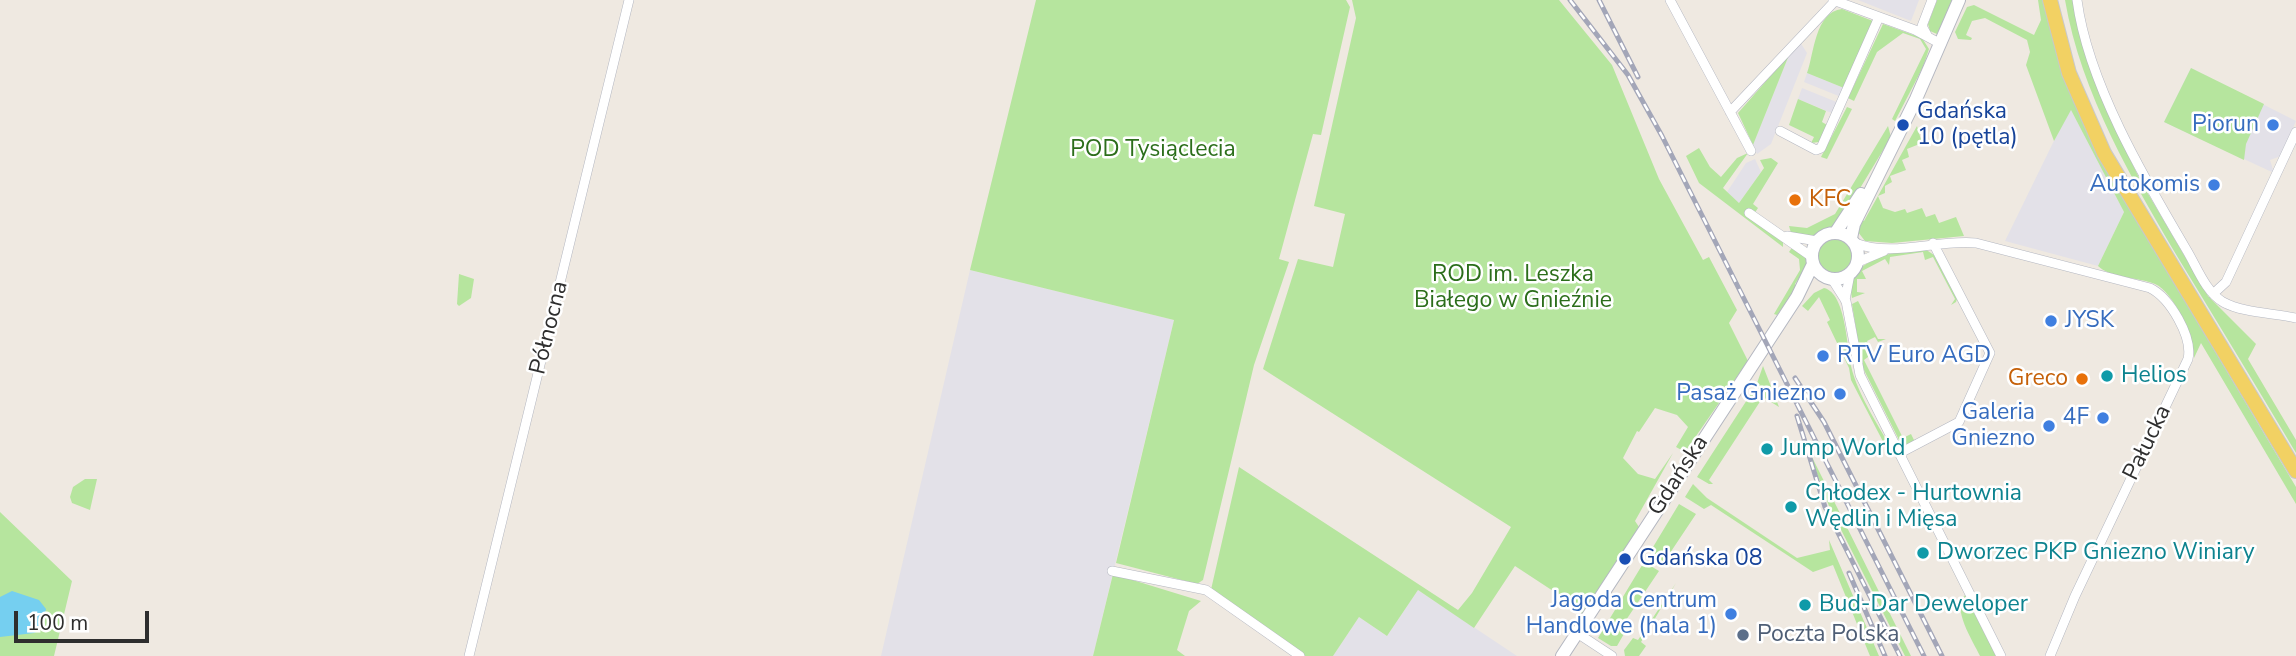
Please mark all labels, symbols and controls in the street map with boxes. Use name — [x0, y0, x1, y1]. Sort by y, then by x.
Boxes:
place label: Gdańska 10 (pętla) — [1917, 98, 2018, 152]
place label: Piorun — [2192, 111, 2259, 139]
marker: Gdańska 10 (pętla) — [1895, 117, 1911, 133]
marker: Piorun — [2265, 117, 2281, 133]
park label: POD Tysiąclecia — [1070, 136, 1236, 164]
place label: Autokomis — [2090, 171, 2200, 199]
marker: Autokomis — [2206, 177, 2222, 193]
place label: KFC — [1809, 186, 1851, 214]
marker: KFC — [1787, 192, 1803, 208]
park label: ROD im. Leszka Białego w Gnieźnie — [1414, 261, 1612, 315]
street label: Północna — [525, 278, 575, 378]
place label: JYSK — [2065, 307, 2114, 335]
marker: JYSK — [2043, 313, 2059, 329]
place label: RTV Euro AGD — [1837, 342, 1991, 370]
marker: RTV Euro AGD — [1815, 348, 1831, 364]
place label: Helios — [2121, 362, 2187, 390]
place label: Greco — [2008, 365, 2068, 393]
marker: Helios — [2099, 368, 2115, 384]
marker: Greco — [2074, 371, 2090, 387]
place label: Pasaż Gniezno — [1676, 380, 1826, 408]
marker: Pasaż Gniezno — [1832, 386, 1848, 402]
place label: Galeria Gniezno — [1951, 399, 2035, 453]
street label: Pałucka — [2118, 401, 2178, 485]
place label: 4F — [2063, 404, 2089, 432]
marker: 4F — [2095, 410, 2111, 426]
marker: Galeria Gniezno — [2041, 418, 2057, 434]
street label: Gdańska — [1643, 431, 1715, 521]
place label: Jump World — [1781, 435, 1905, 463]
marker: Jump World — [1759, 441, 1775, 457]
place label: Chłodex - Hurtownia Wędlin i Mięsa — [1805, 480, 2022, 534]
marker: Chłodex - Hurtownia Wędlin i Mięsa — [1783, 499, 1799, 515]
place label: Dworzec PKP Gniezno Winiary — [1937, 539, 2255, 567]
place label: Gdańska 08 — [1639, 545, 1763, 573]
marker: Dworzec PKP Gniezno Winiary — [1915, 545, 1931, 561]
marker: Gdańska 08 — [1617, 551, 1633, 567]
place label: Jagoda Centrum Handlowe (hala 1) — [1526, 587, 1717, 641]
place label: Bud-Dar Deweloper — [1819, 591, 2028, 619]
scale bar — [18, 596, 152, 640]
marker: Bud-Dar Deweloper — [1797, 597, 1813, 613]
marker: Jagoda Centrum Handlowe (hala 1) — [1723, 606, 1739, 622]
text: 100 m — [27, 609, 88, 637]
place label: Poczta Polska — [1757, 621, 1899, 649]
marker: Poczta Polska — [1735, 627, 1751, 643]

